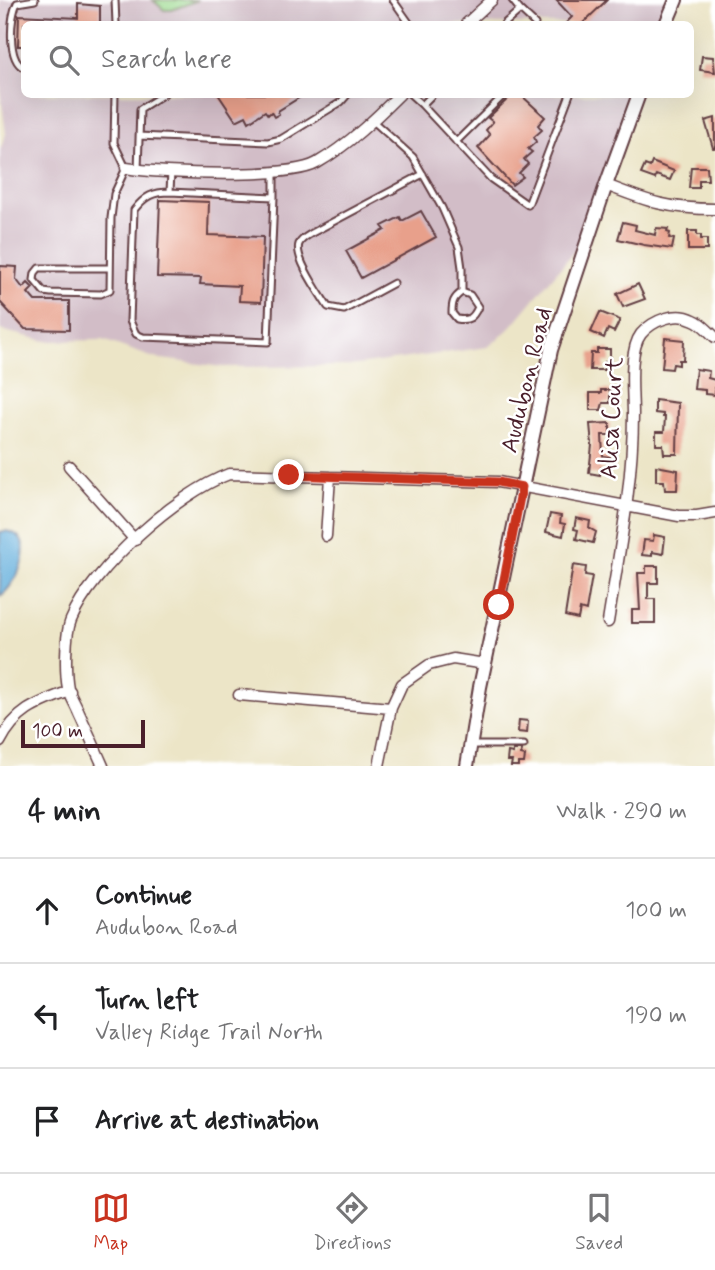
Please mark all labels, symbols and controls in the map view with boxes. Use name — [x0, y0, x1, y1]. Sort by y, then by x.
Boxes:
search box — [21, 21, 694, 98]
icon: search — [45, 41, 83, 79]
text: Search here — [101, 43, 232, 77]
street label: Audubon Road — [494, 304, 560, 456]
street label: Alisa Court — [594, 356, 631, 480]
route end — [273, 459, 304, 490]
route start — [483, 589, 514, 620]
scale bar — [21, 717, 145, 749]
text: 100 m — [32, 719, 83, 744]
text: 4 min — [28, 792, 101, 831]
text: Walk · 290 m — [556, 797, 687, 827]
text: Continue — [95, 879, 192, 913]
icon: ahead — [28, 892, 66, 930]
text: 100 m — [625, 896, 687, 926]
text: Audubon Road — [95, 913, 237, 943]
text: Turn left — [95, 984, 199, 1018]
icon: left — [28, 997, 66, 1035]
text: 190 m — [625, 1001, 687, 1031]
text: Valley Ridge Trail North — [95, 1018, 323, 1048]
icon: arrive — [28, 1102, 66, 1140]
text: Arrive at destination — [95, 1104, 319, 1138]
tab: Map — [92, 1189, 130, 1256]
tab: Directions — [313, 1189, 392, 1256]
tab: Saved — [575, 1189, 623, 1256]

